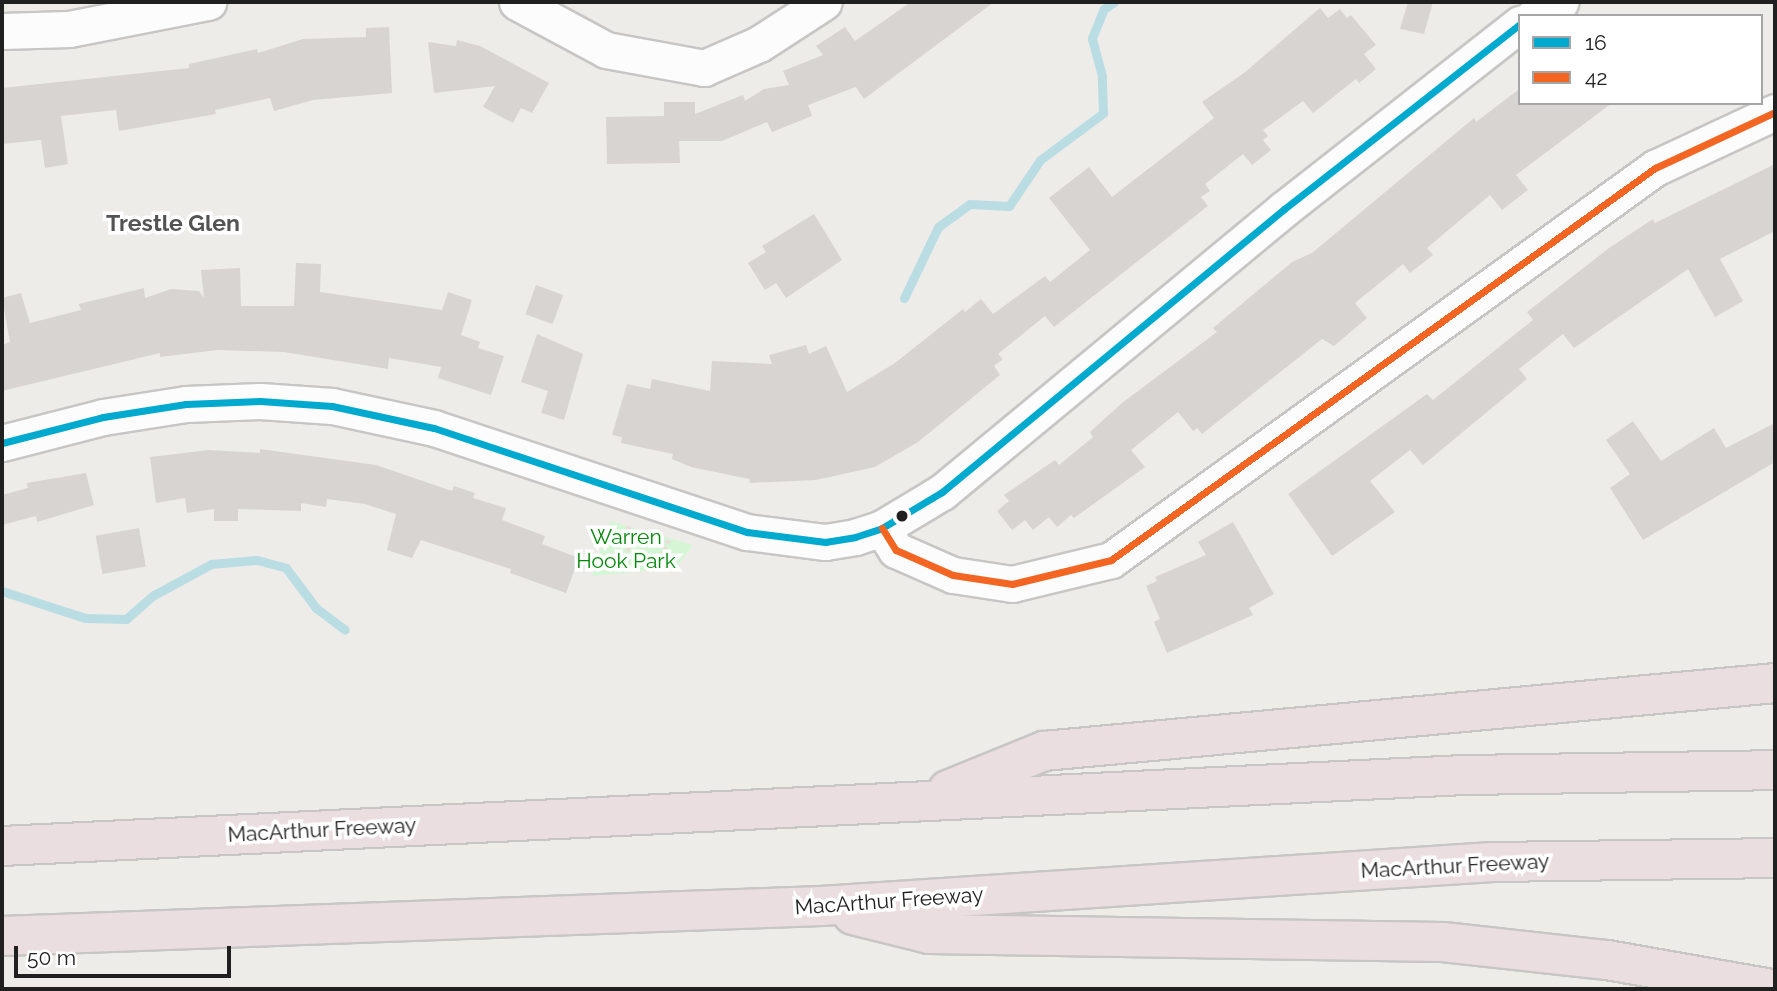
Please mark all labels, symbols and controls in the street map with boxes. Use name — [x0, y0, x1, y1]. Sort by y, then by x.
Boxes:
legend — [1518, 14, 1763, 105]
text: 16 — [1585, 30, 1607, 55]
text: 42 — [1585, 65, 1607, 90]
district label: Trestle Glen — [106, 209, 240, 237]
unlabelled marker — [895, 509, 909, 523]
park label: Warren Hook Park — [576, 524, 676, 574]
street label: MacArthur Freeway — [227, 812, 417, 848]
street label: MacArthur Freeway — [1360, 848, 1550, 884]
street label: MacArthur Freeway — [794, 882, 984, 920]
scale bar — [18, 932, 234, 976]
text: 50 m — [27, 945, 76, 970]

